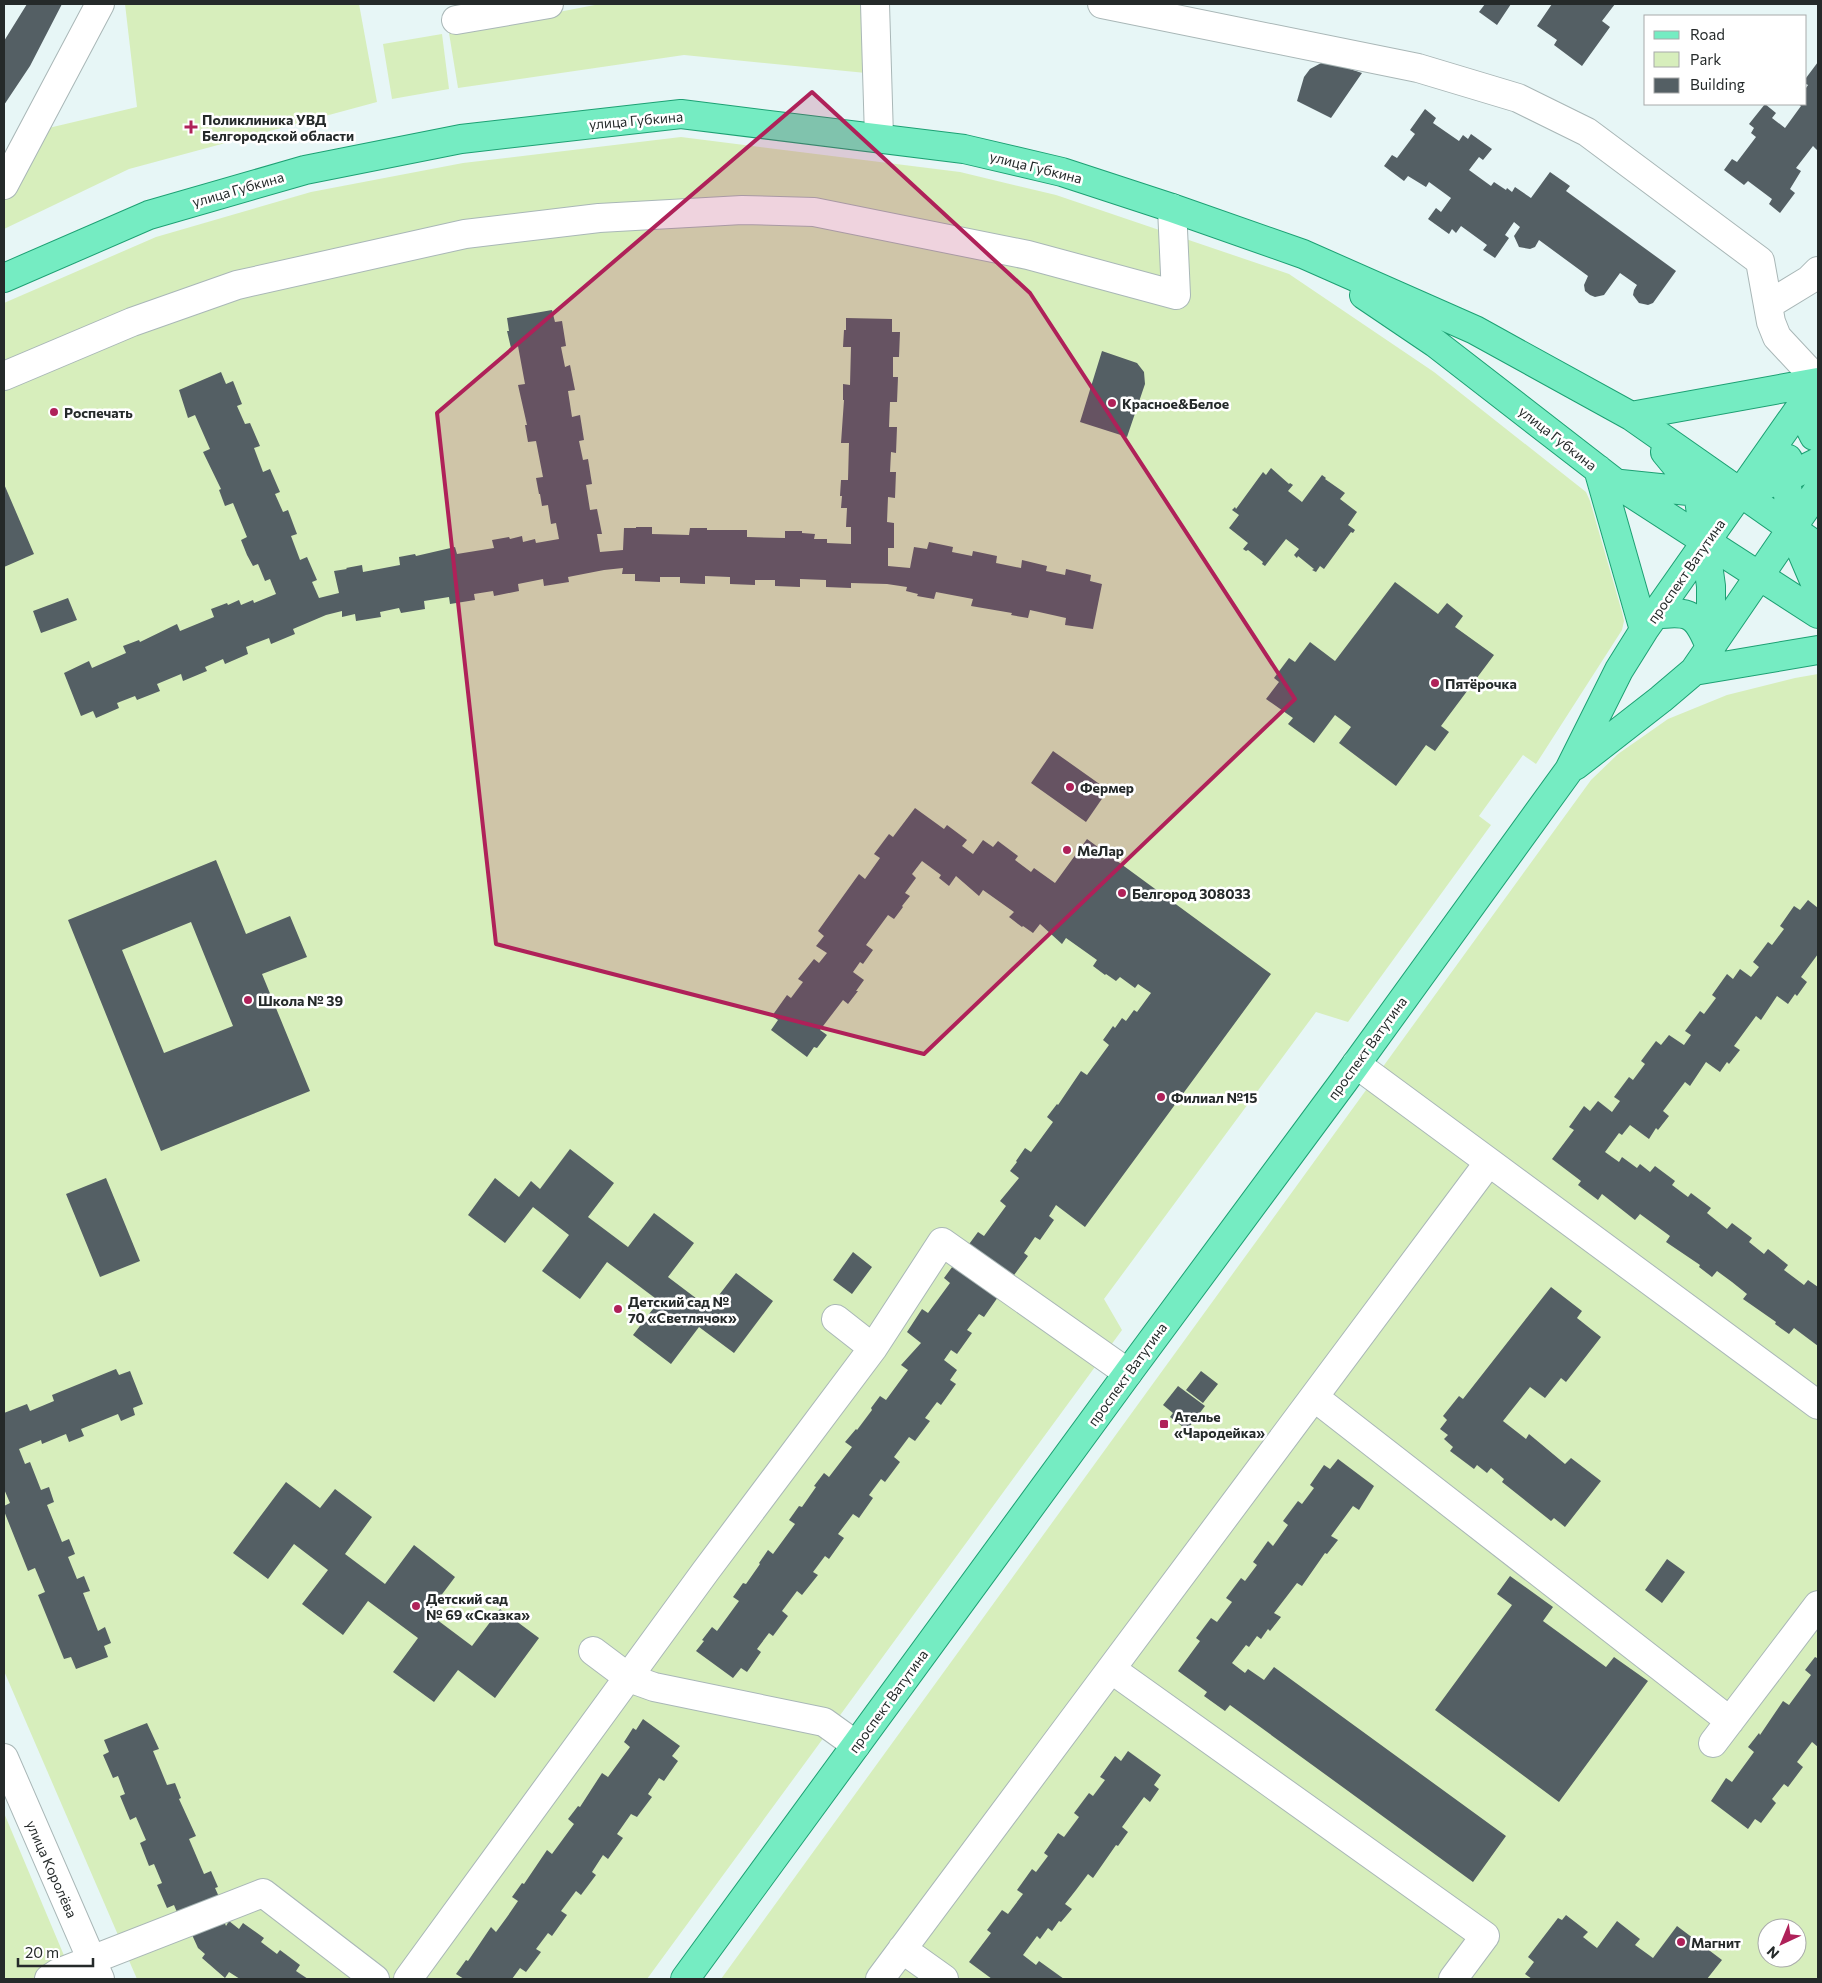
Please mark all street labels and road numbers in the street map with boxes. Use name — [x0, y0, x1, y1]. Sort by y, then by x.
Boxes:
street label: улица Губкина — [588, 107, 684, 133]
street label: улица Губкина — [988, 147, 1084, 187]
street label: улица Губкина — [190, 168, 286, 210]
street label: улица Губкина — [1516, 402, 1600, 474]
street label: проспект Ватутина — [1644, 516, 1728, 626]
street label: проспект Ватутина — [1324, 993, 1410, 1103]
street label: проспект Ватутина — [1084, 1319, 1170, 1429]
street label: проспект Ватутина — [845, 1646, 931, 1756]
street label: улица Королёва — [23, 1818, 81, 1920]

